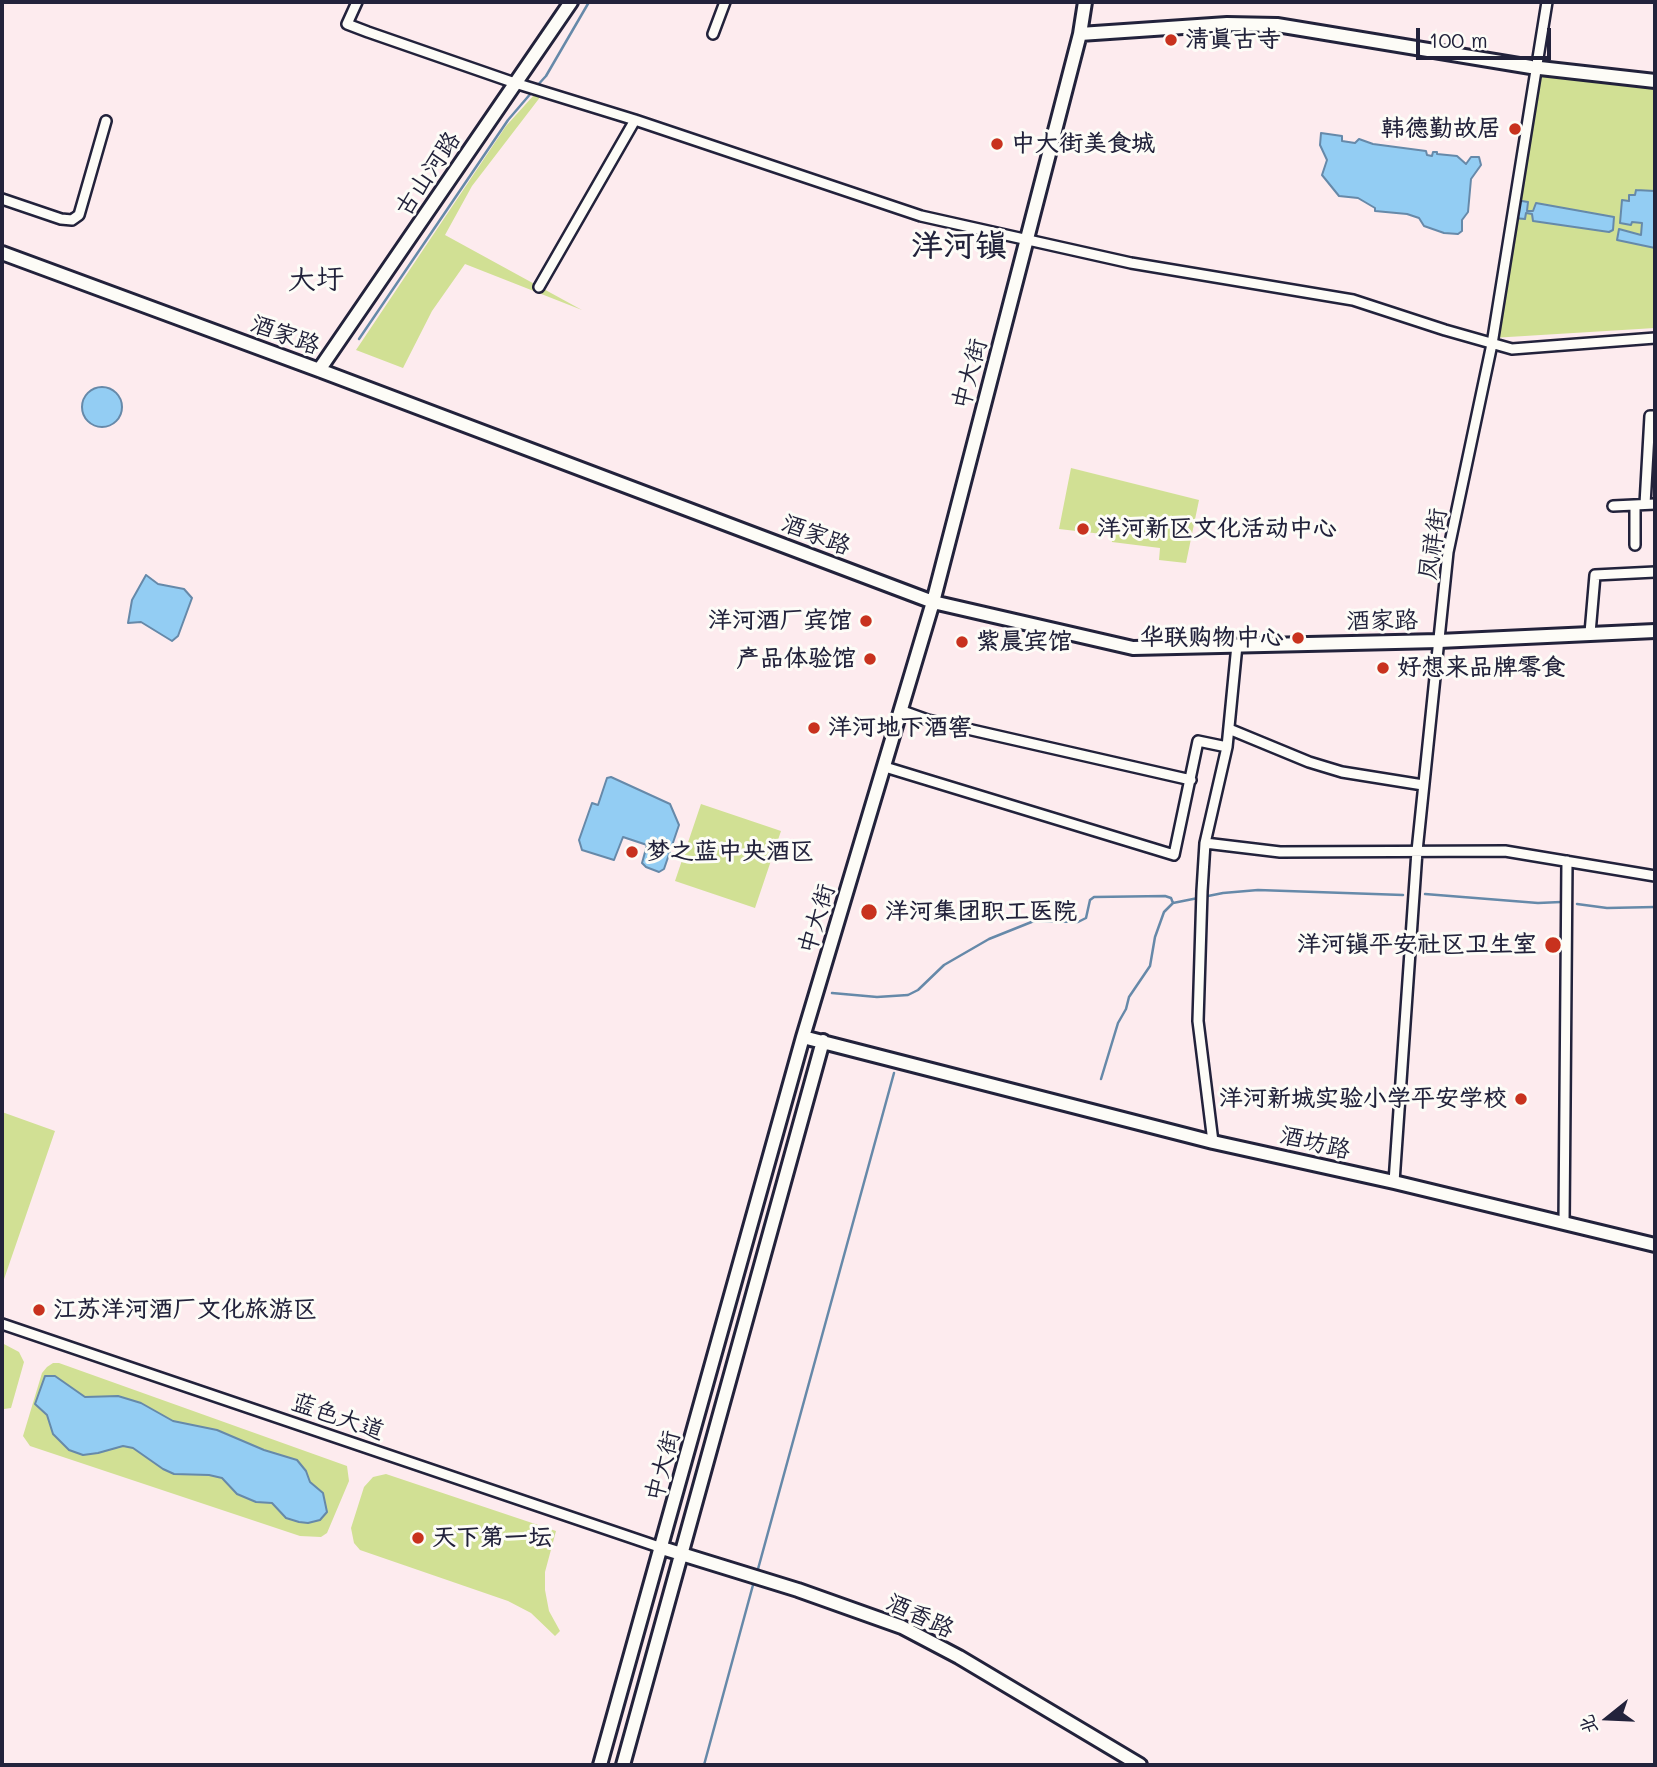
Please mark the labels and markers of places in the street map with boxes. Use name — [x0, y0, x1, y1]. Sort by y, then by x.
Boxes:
place label: 清真古寺 — [1185, 26, 1281, 54]
marker: 清真古寺 — [1163, 32, 1179, 48]
place label: 韩德勤故居 — [1381, 115, 1501, 143]
marker: 韩德勤故居 — [1507, 121, 1523, 137]
place label: 中大街美食城 — [1011, 130, 1155, 158]
marker: 中大街美食城 — [989, 136, 1005, 152]
place label: 洋河新区文化活动中心 — [1097, 515, 1337, 543]
marker: 洋河新区文化活动中心 — [1075, 521, 1091, 537]
place label: 洋河酒厂宾馆 — [708, 607, 852, 635]
marker: 洋河酒厂宾馆 — [858, 613, 874, 629]
place label: 华联购物中心 — [1140, 624, 1284, 652]
place label: 紫晨宾馆 — [976, 628, 1072, 656]
marker: 华联购物中心 — [1290, 630, 1306, 646]
marker: 紫晨宾馆 — [954, 634, 970, 650]
place label: 产品体验馆 — [736, 645, 856, 673]
marker: 产品体验馆 — [862, 651, 878, 667]
place label: 好想来品牌零食 — [1397, 654, 1565, 682]
marker: 好想来品牌零食 — [1375, 660, 1391, 676]
place label: 洋河地下酒窖 — [828, 714, 972, 742]
marker: 洋河地下酒窖 — [806, 720, 822, 736]
place label: 梦之蓝中央酒区 — [646, 838, 814, 866]
marker: 梦之蓝中央酒区 — [624, 844, 640, 860]
place label: 洋河集团职工医院 — [885, 898, 1077, 926]
marker: 洋河集团职工医院 — [859, 902, 879, 922]
place label: 洋河镇平安社区卫生室 — [1297, 931, 1537, 959]
marker: 洋河镇平安社区卫生室 — [1543, 935, 1563, 955]
place label: 洋河新城实验小学平安学校 — [1219, 1085, 1507, 1113]
marker: 洋河新城实验小学平安学校 — [1513, 1091, 1529, 1107]
place label: 江苏洋河酒厂文化旅游区 — [53, 1296, 317, 1324]
marker: 江苏洋河酒厂文化旅游区 — [31, 1302, 47, 1318]
place label: 天下第一坛 — [432, 1524, 552, 1552]
marker: 天下第一坛 — [410, 1530, 426, 1546]

